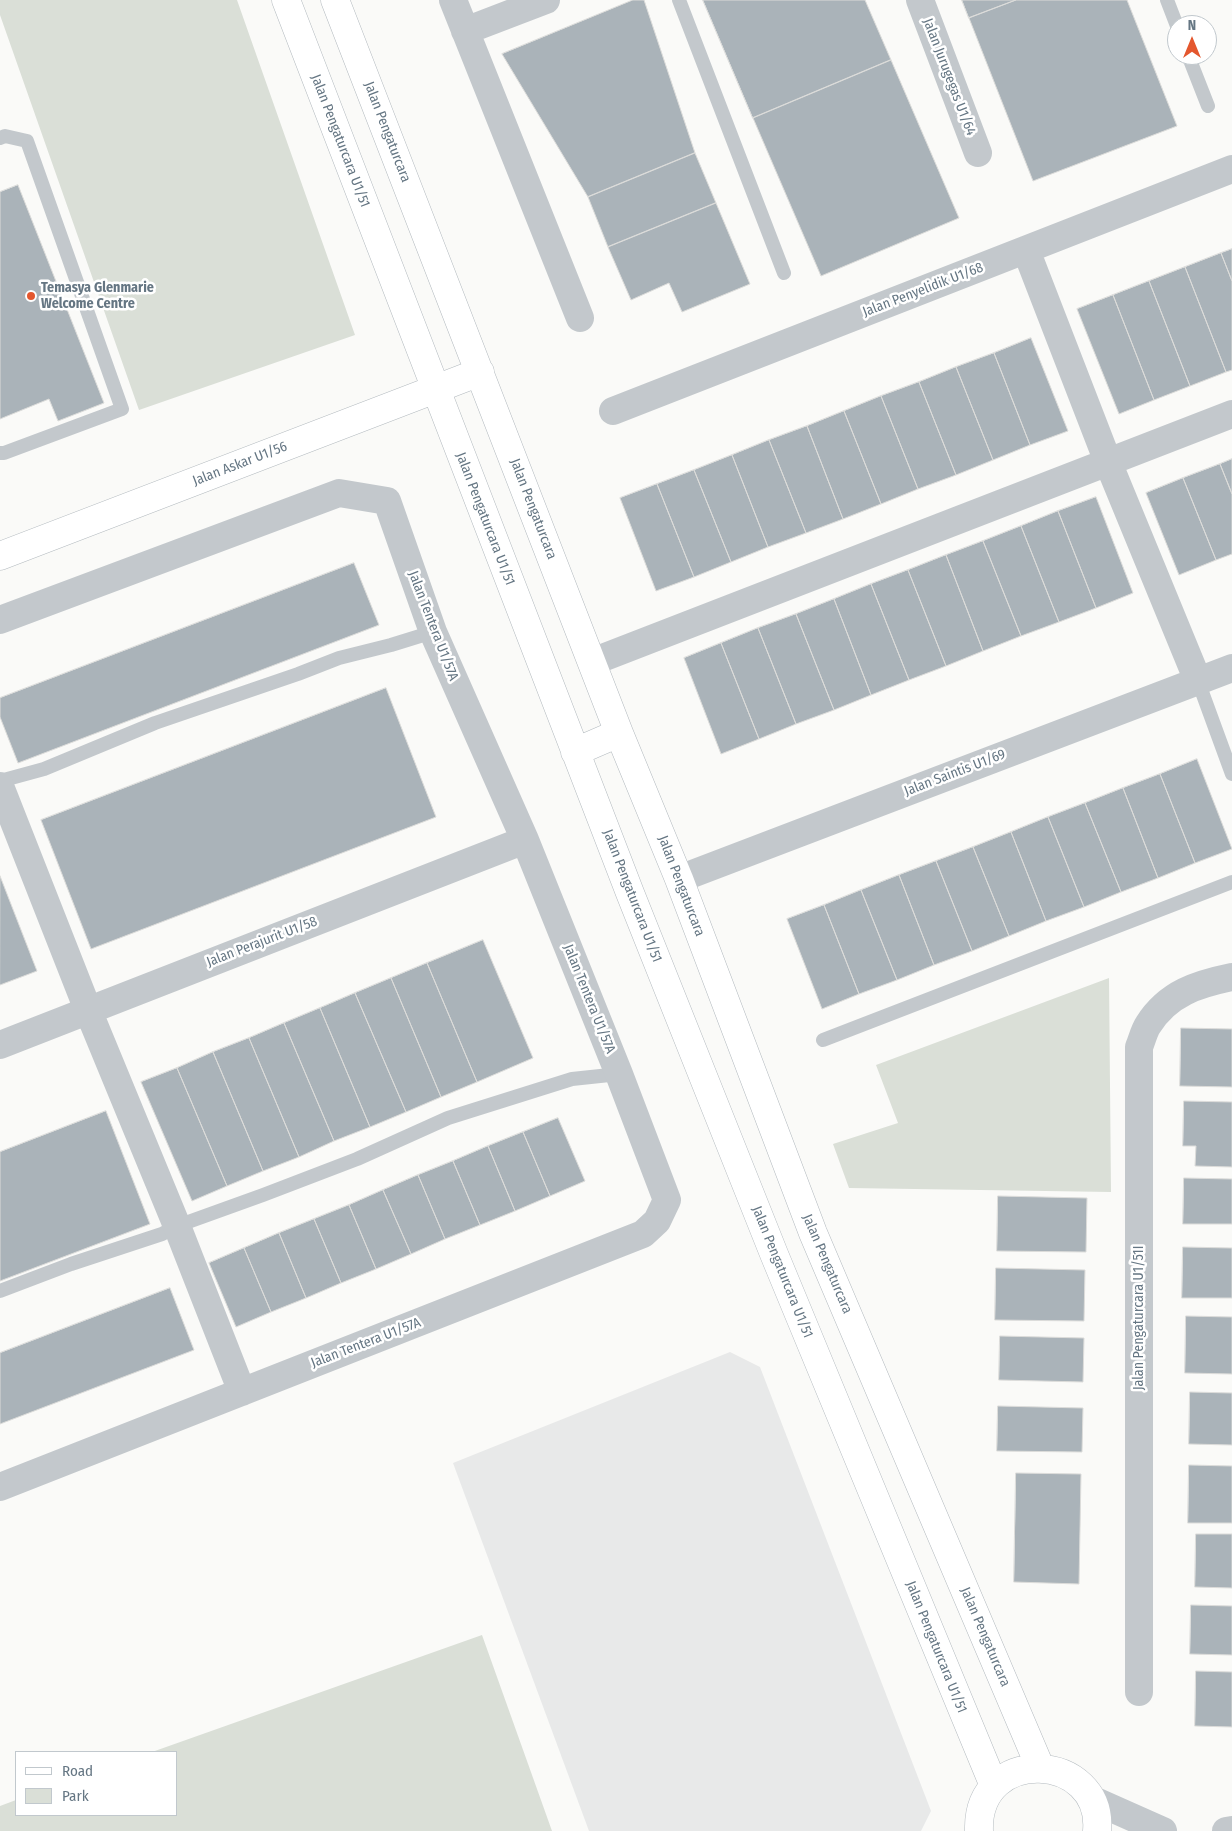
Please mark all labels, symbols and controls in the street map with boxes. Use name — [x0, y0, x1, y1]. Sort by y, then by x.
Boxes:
north arrow — [1167, 15, 1217, 65]
street label: Jalan Jurugegas U1/64 — [919, 16, 979, 138]
text: N — [1188, 17, 1196, 34]
street label: Jalan Pengaturcara U1/51 — [307, 72, 373, 210]
street label: Jalan Pengaturcara — [360, 79, 414, 185]
street label: Jalan Penyelidik U1/68 — [860, 259, 986, 321]
place label: Temasya Glenmarie Welcome Centre — [41, 280, 154, 312]
marker: Temasya Glenmarie Welcome Centre — [25, 290, 37, 302]
street label: Jalan Askar U1/56 — [190, 438, 290, 490]
street label: Jalan Pengaturcara U1/51 — [452, 450, 518, 588]
street label: Jalan Pengaturcara — [506, 456, 560, 562]
street label: Jalan Tentera U1/57A — [404, 569, 462, 683]
street label: Jalan Saintis U1/69 — [902, 746, 1008, 800]
street label: Jalan Pengaturcara U1/51 — [599, 827, 665, 965]
street label: Jalan Pengaturcara — [654, 833, 708, 939]
street label: Jalan Perajurit U1/58 — [204, 913, 320, 971]
street label: Jalan Tentera U1/57A — [559, 942, 619, 1056]
street label: Jalan Pengaturcara U1/51 — [748, 1204, 816, 1340]
street label: Jalan Pengaturcara — [798, 1212, 856, 1316]
street label: Jalan Pengaturcara U1/51I — [1131, 1246, 1147, 1390]
street label: Jalan Tentera U1/57A — [309, 1314, 423, 1372]
street label: Jalan Pengaturcara U1/51 — [902, 1579, 970, 1715]
street label: Jalan Pengaturcara — [956, 1585, 1014, 1689]
legend — [15, 1751, 178, 1816]
text: Road — [62, 1762, 93, 1780]
text: Park — [62, 1787, 89, 1805]

